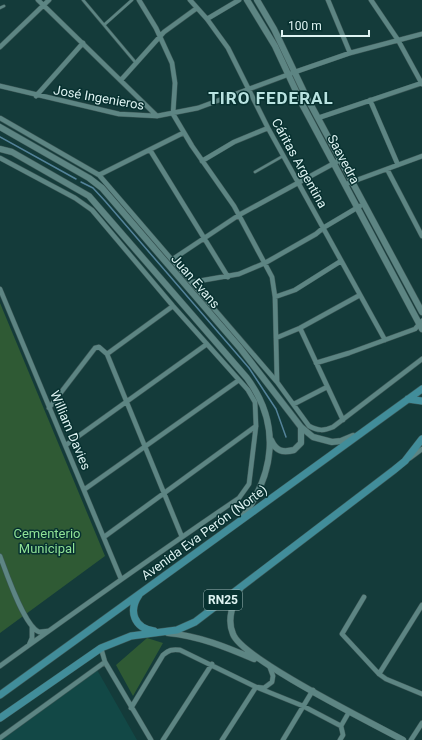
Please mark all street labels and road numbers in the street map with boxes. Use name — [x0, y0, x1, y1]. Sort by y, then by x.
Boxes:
street label: José Ingenieros — [52, 82, 146, 113]
street label: Cáritas Argentina — [269, 116, 330, 211]
street label: Saavedra — [324, 132, 363, 186]
street label: Juan Evans — [168, 251, 223, 311]
street label: William Davies — [47, 388, 94, 472]
street label: Avenida Eva Perón (Norte) — [139, 482, 270, 583]
road number: RN25 — [204, 590, 242, 610]

